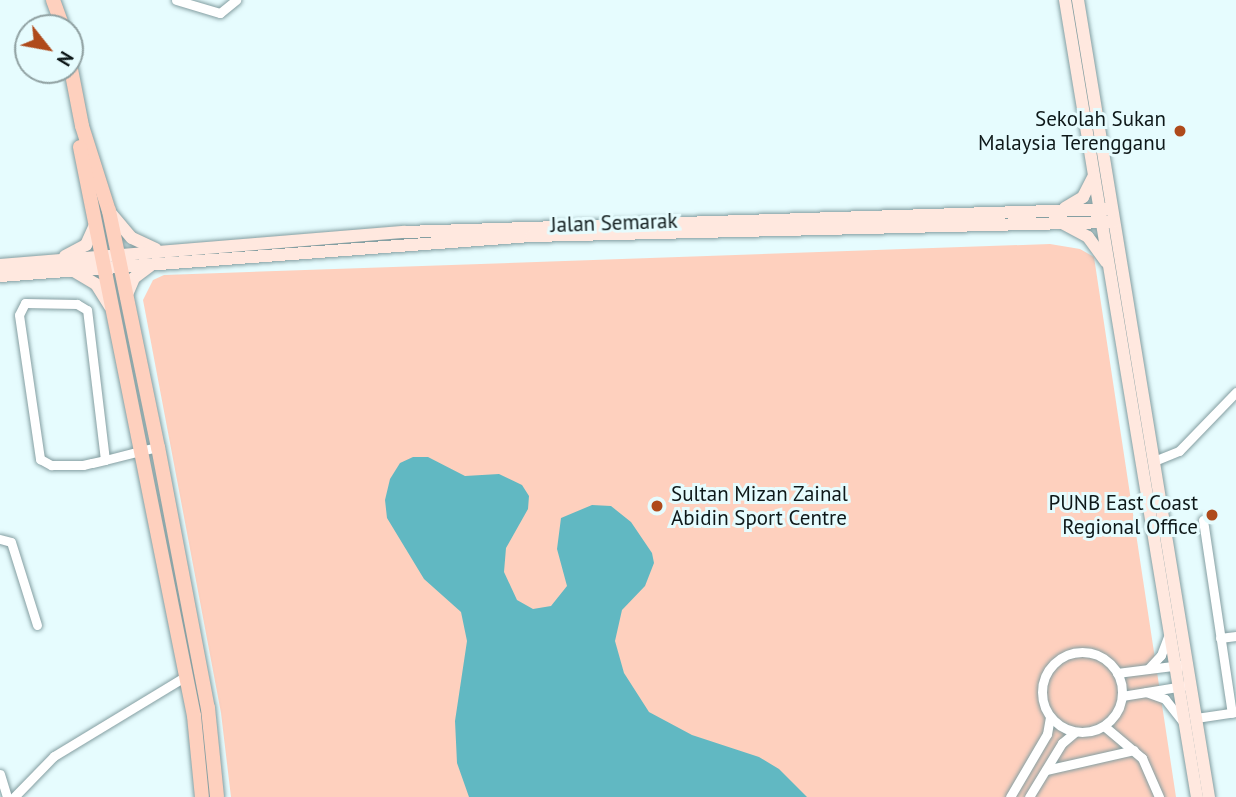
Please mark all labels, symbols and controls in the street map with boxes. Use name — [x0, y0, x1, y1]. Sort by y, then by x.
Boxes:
north arrow — [14, 14, 84, 84]
text: N — [52, 47, 79, 70]
place label: Sekolah Sukan Malaysia Terengganu — [977, 106, 1166, 156]
marker: Sekolah Sukan Malaysia Terengganu — [1172, 123, 1188, 139]
street label: Jalan Semarak — [550, 208, 678, 238]
place label: Sultan Mizan Zainal Abidin Sport Centre — [671, 481, 848, 531]
place label: PUNB East Coast Regional Office — [1048, 490, 1198, 540]
marker: Sultan Mizan Zainal Abidin Sport Centre — [649, 498, 665, 514]
marker: PUNB East Coast Regional Office — [1204, 507, 1220, 523]

